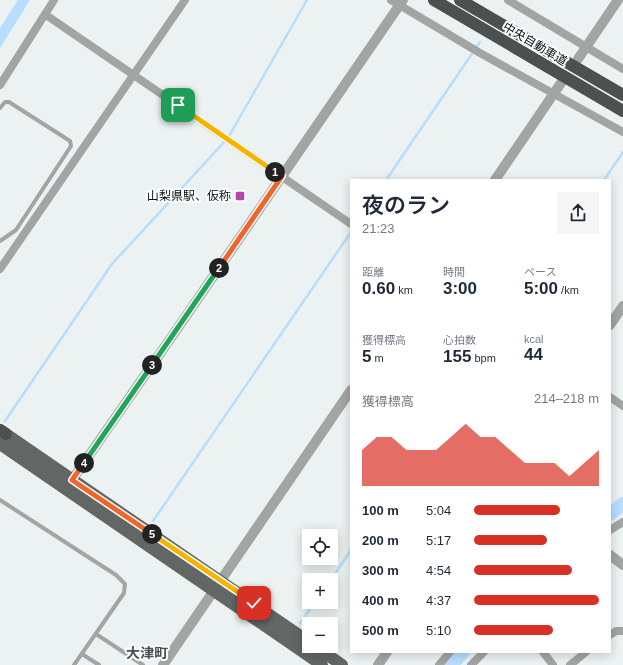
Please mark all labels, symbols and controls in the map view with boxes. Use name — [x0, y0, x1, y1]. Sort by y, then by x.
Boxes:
street label: 中央自動車道 — [501, 19, 569, 69]
pin — [161, 88, 195, 122]
icon: arrive — [167, 94, 189, 116]
pin: 1 — [265, 162, 285, 182]
text: 1 — [272, 166, 278, 178]
place label: 山梨県駅、仮称 — [147, 189, 231, 203]
marker: 山梨県駅、仮称 — [234, 190, 246, 202]
button: share — [557, 192, 599, 234]
text: 夜のラン — [362, 193, 450, 218]
text: 21:23 — [362, 221, 395, 236]
pin: 2 — [209, 258, 229, 278]
text: 2 — [216, 262, 222, 274]
text: 距離 — [362, 266, 384, 278]
text: 時間 — [443, 266, 465, 278]
text: ペース — [524, 266, 556, 278]
text: 0.60 — [362, 279, 395, 298]
text: 3:00 — [443, 279, 477, 298]
text: 5:00 — [524, 279, 558, 298]
text: km — [395, 284, 413, 296]
text: /km — [558, 284, 579, 296]
text: kcal — [524, 333, 544, 345]
text: 獲得標高 — [362, 334, 406, 346]
text: 心拍数 — [443, 334, 476, 346]
text: 44 — [524, 345, 543, 364]
text: 5 — [362, 347, 371, 366]
text: 155 — [443, 347, 471, 366]
text: m — [371, 352, 384, 364]
text: bpm — [471, 352, 496, 364]
pin: 3 — [142, 355, 162, 375]
text: 3 — [149, 359, 155, 371]
text: 214–218 m — [534, 391, 599, 406]
text: 獲得標高 — [362, 394, 414, 409]
pin: 4 — [74, 453, 94, 473]
text: 4 — [81, 457, 87, 469]
text: 100 m — [362, 503, 399, 518]
text: 5:04 — [426, 503, 451, 518]
pin: 5 — [142, 524, 162, 544]
text: 5 — [149, 528, 155, 540]
map controls — [302, 529, 338, 653]
button: locate — [302, 529, 338, 565]
text: 200 m — [362, 533, 399, 548]
text: 5:17 — [426, 533, 451, 548]
text: 300 m — [362, 563, 399, 578]
text: 4:54 — [426, 563, 451, 578]
button: + — [302, 573, 338, 609]
pin — [237, 586, 271, 620]
icon: check — [243, 592, 265, 614]
text: 400 m — [362, 593, 399, 608]
text: 4:37 — [426, 593, 451, 608]
button: − — [302, 617, 338, 653]
text: 500 m — [362, 623, 399, 638]
text: 5:10 — [426, 623, 451, 638]
district label: 大津町 — [126, 645, 168, 661]

